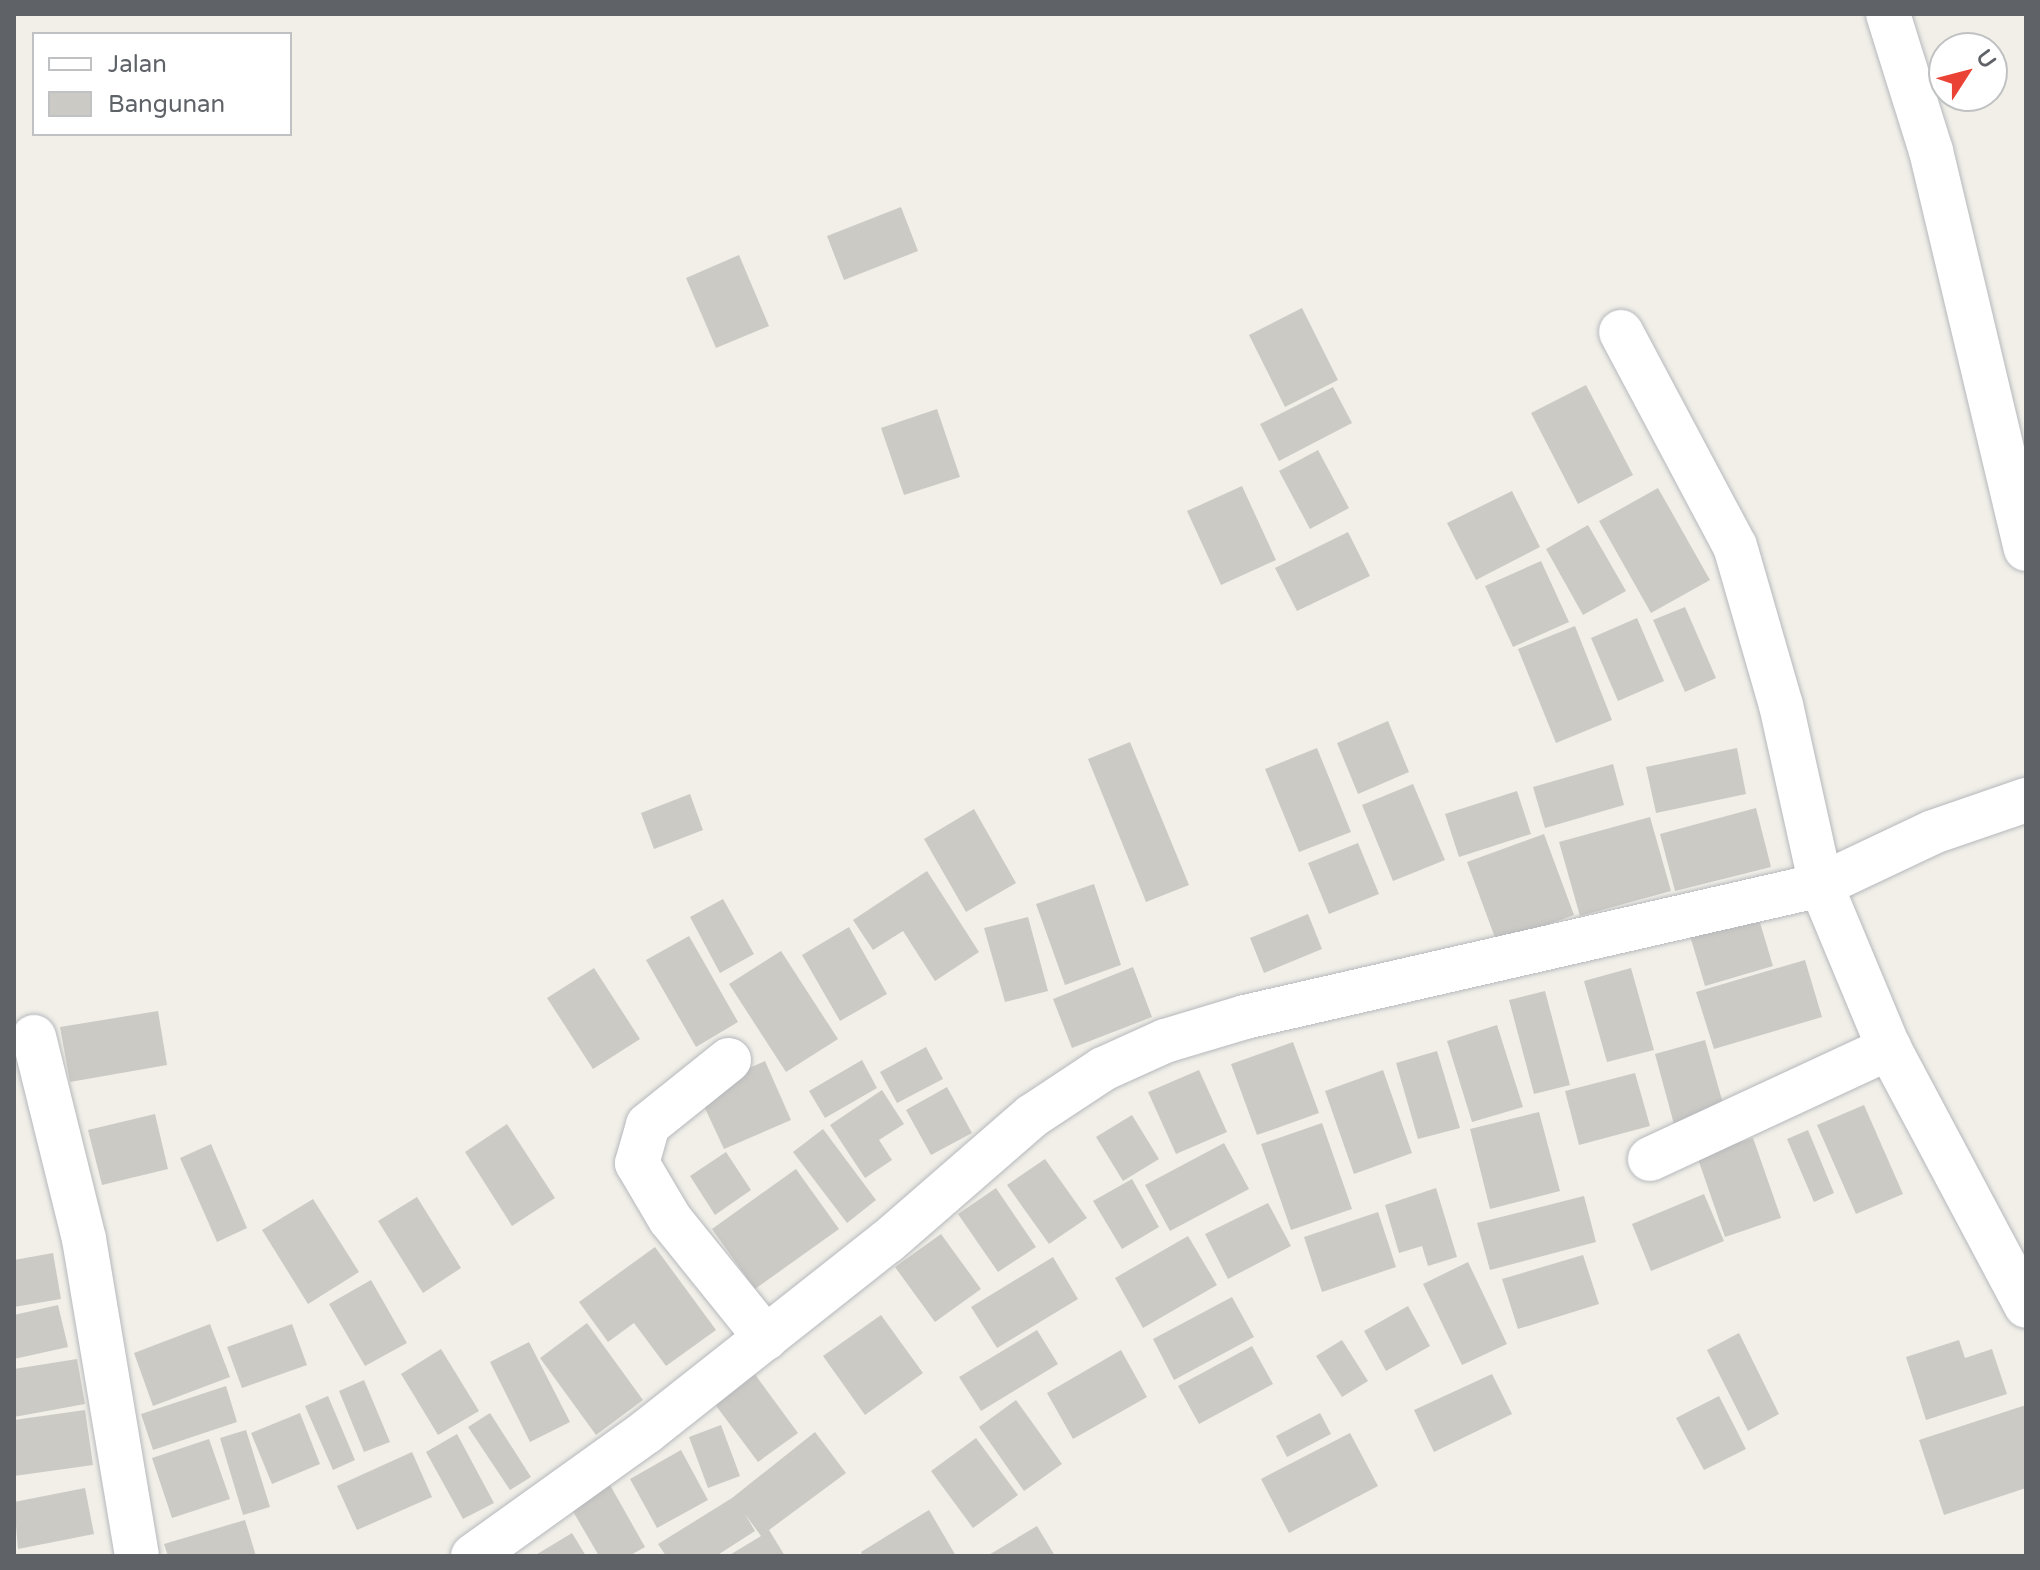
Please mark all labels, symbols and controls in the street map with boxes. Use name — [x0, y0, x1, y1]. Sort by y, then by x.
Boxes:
legend — [32, 32, 292, 136]
north arrow — [1928, 32, 2008, 112]
text: U — [1970, 45, 2001, 73]
text: Jalan — [108, 50, 167, 79]
text: Bangunan — [108, 90, 225, 119]

